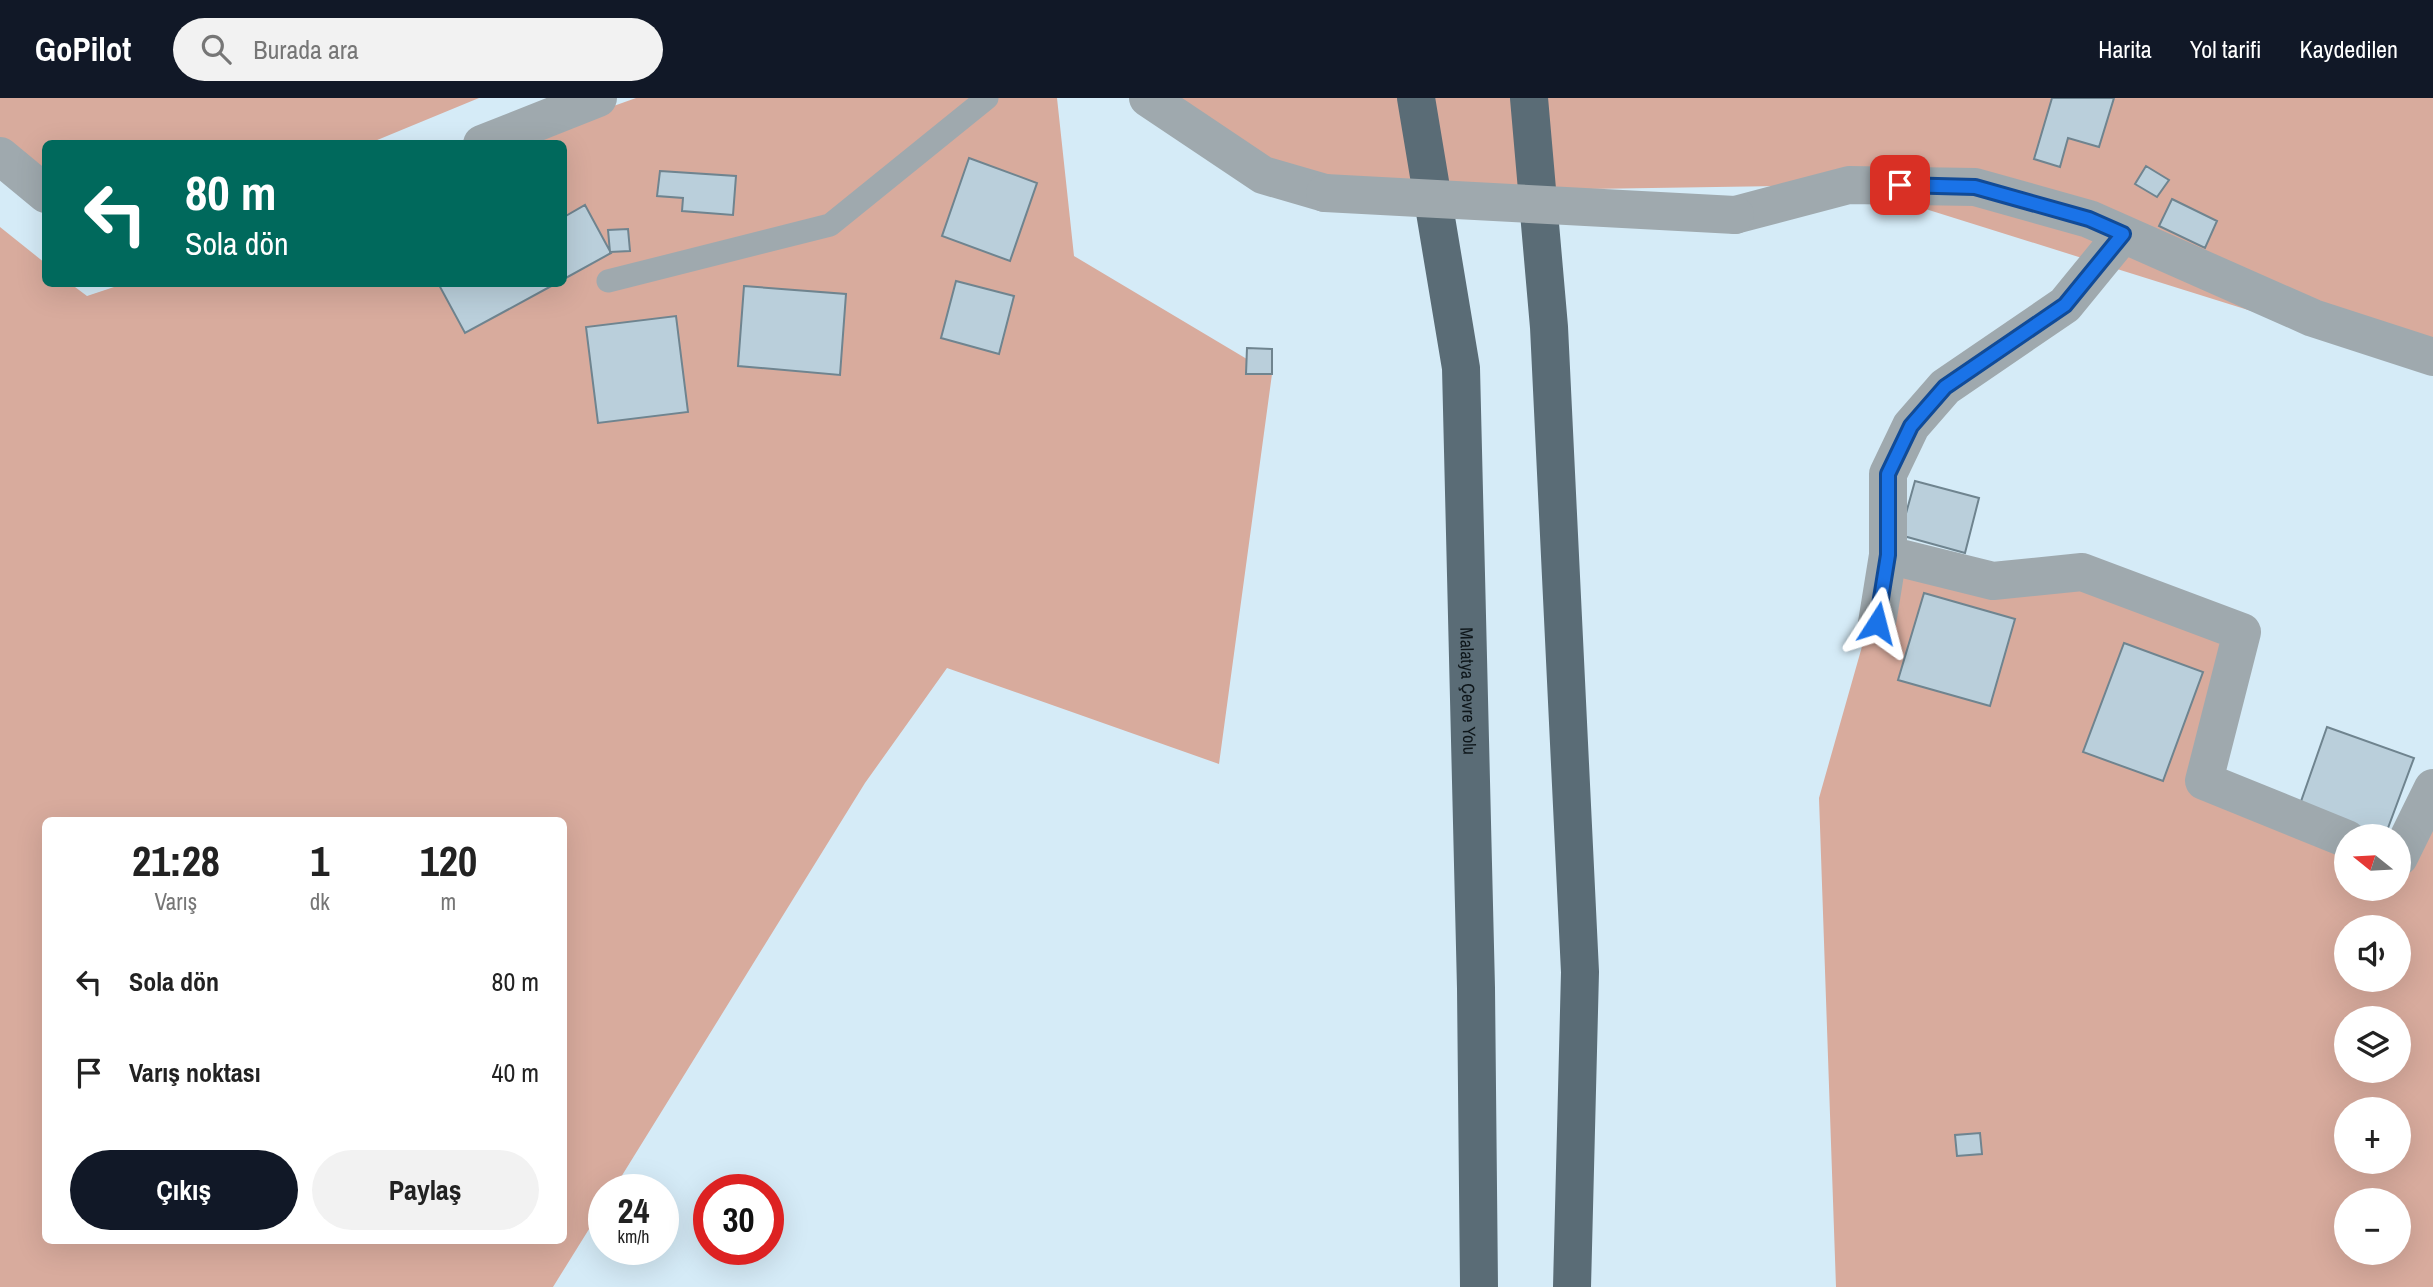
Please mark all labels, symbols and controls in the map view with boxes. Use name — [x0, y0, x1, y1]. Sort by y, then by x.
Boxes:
search box — [173, 18, 663, 81]
text: GoPilot — [35, 27, 131, 71]
icon: search — [197, 30, 235, 68]
text: Burada ara — [253, 32, 359, 67]
text: Harita — [2098, 33, 2152, 65]
text: Yol tarifi — [2190, 33, 2262, 65]
text: Kaydedilen — [2300, 33, 2398, 65]
pin — [1870, 155, 1930, 215]
text: 80 m — [185, 159, 277, 225]
icon: arrive — [1881, 166, 1919, 204]
icon: left — [70, 168, 161, 259]
text: Sola dön — [185, 222, 289, 265]
position arrow — [1840, 586, 1914, 660]
street label: Malatya Çevre Yolu — [1455, 627, 1483, 755]
north arrow — [2334, 824, 2412, 901]
map controls — [2334, 824, 2411, 1265]
text: 21:28 — [132, 833, 220, 889]
text: 1 — [310, 833, 329, 889]
text: 120 — [420, 833, 477, 889]
text: Varış — [155, 886, 197, 917]
text: dk — [310, 886, 330, 917]
text: m — [441, 886, 456, 917]
button: sound — [2334, 915, 2411, 992]
icon: left — [70, 963, 108, 1001]
text: Sola dön — [129, 964, 219, 999]
text: 80 m — [492, 964, 539, 999]
button: layers — [2334, 1006, 2411, 1083]
icon: arrive — [70, 1054, 108, 1092]
text: Varış noktası — [129, 1055, 261, 1090]
text: 40 m — [492, 1055, 539, 1090]
button: + — [2334, 1097, 2411, 1174]
button: Çıkış — [70, 1150, 298, 1230]
button: Paylaş — [312, 1150, 539, 1230]
speed limit sign: 30 — [693, 1174, 784, 1265]
text: 24 — [618, 1187, 649, 1234]
button: − — [2334, 1188, 2411, 1265]
text: km/h — [618, 1224, 650, 1249]

